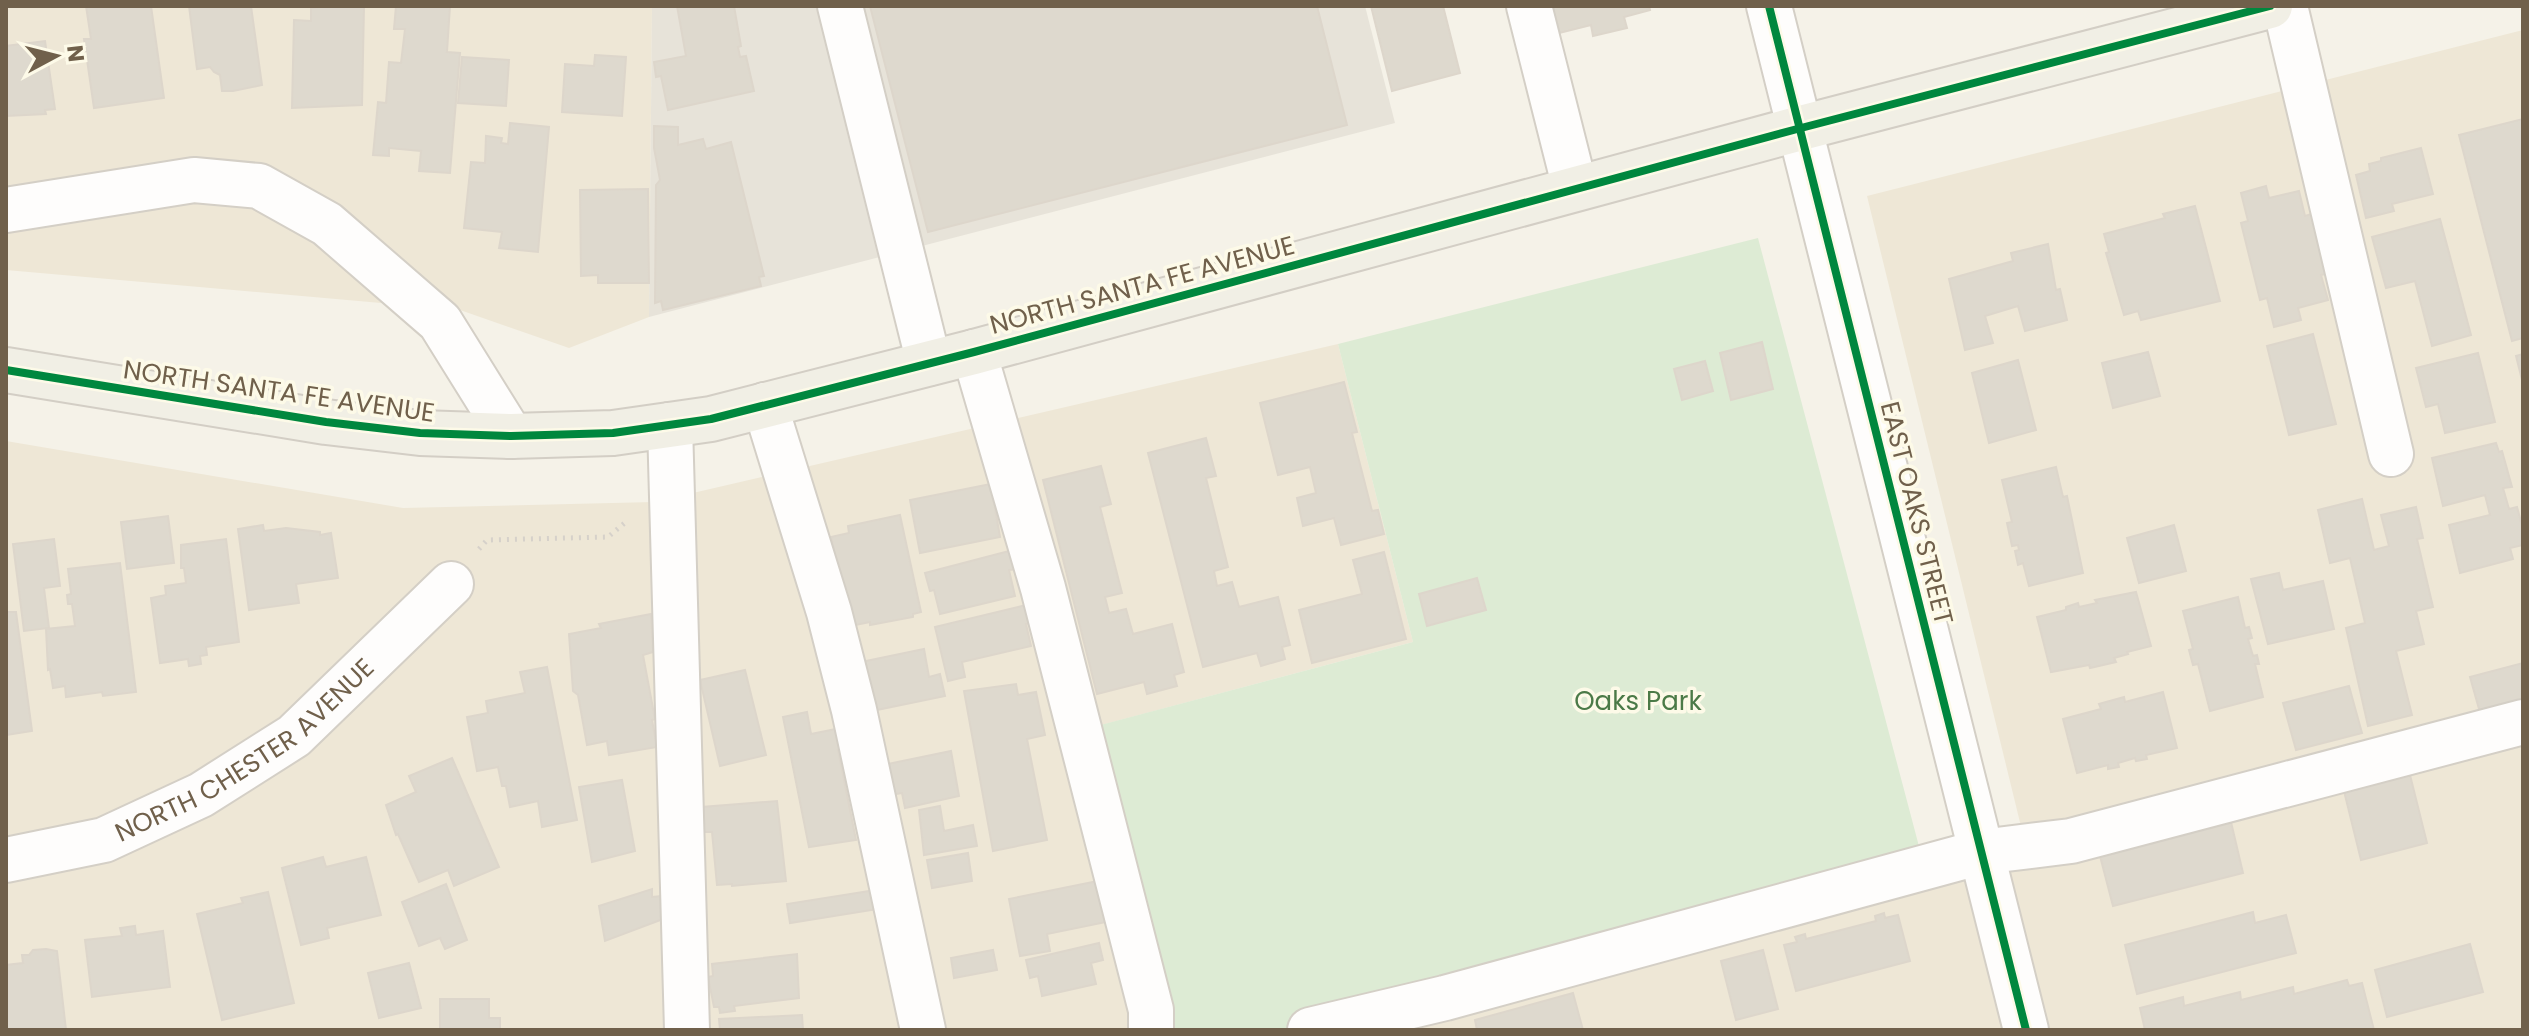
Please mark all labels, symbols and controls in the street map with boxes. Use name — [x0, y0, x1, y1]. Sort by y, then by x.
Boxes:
north arrow — [16, 16, 96, 96]
text: N — [59, 44, 92, 64]
street label: NORTH SANTA FE AVENUE — [986, 227, 1298, 343]
street label: NORTH SANTA FE AVENUE — [121, 351, 437, 431]
street label: EAST OAKS STREET — [1872, 398, 1962, 628]
street label: NORTH CHESTER AVENUE — [109, 650, 382, 850]
park label: Oaks Park — [1574, 683, 1702, 719]

